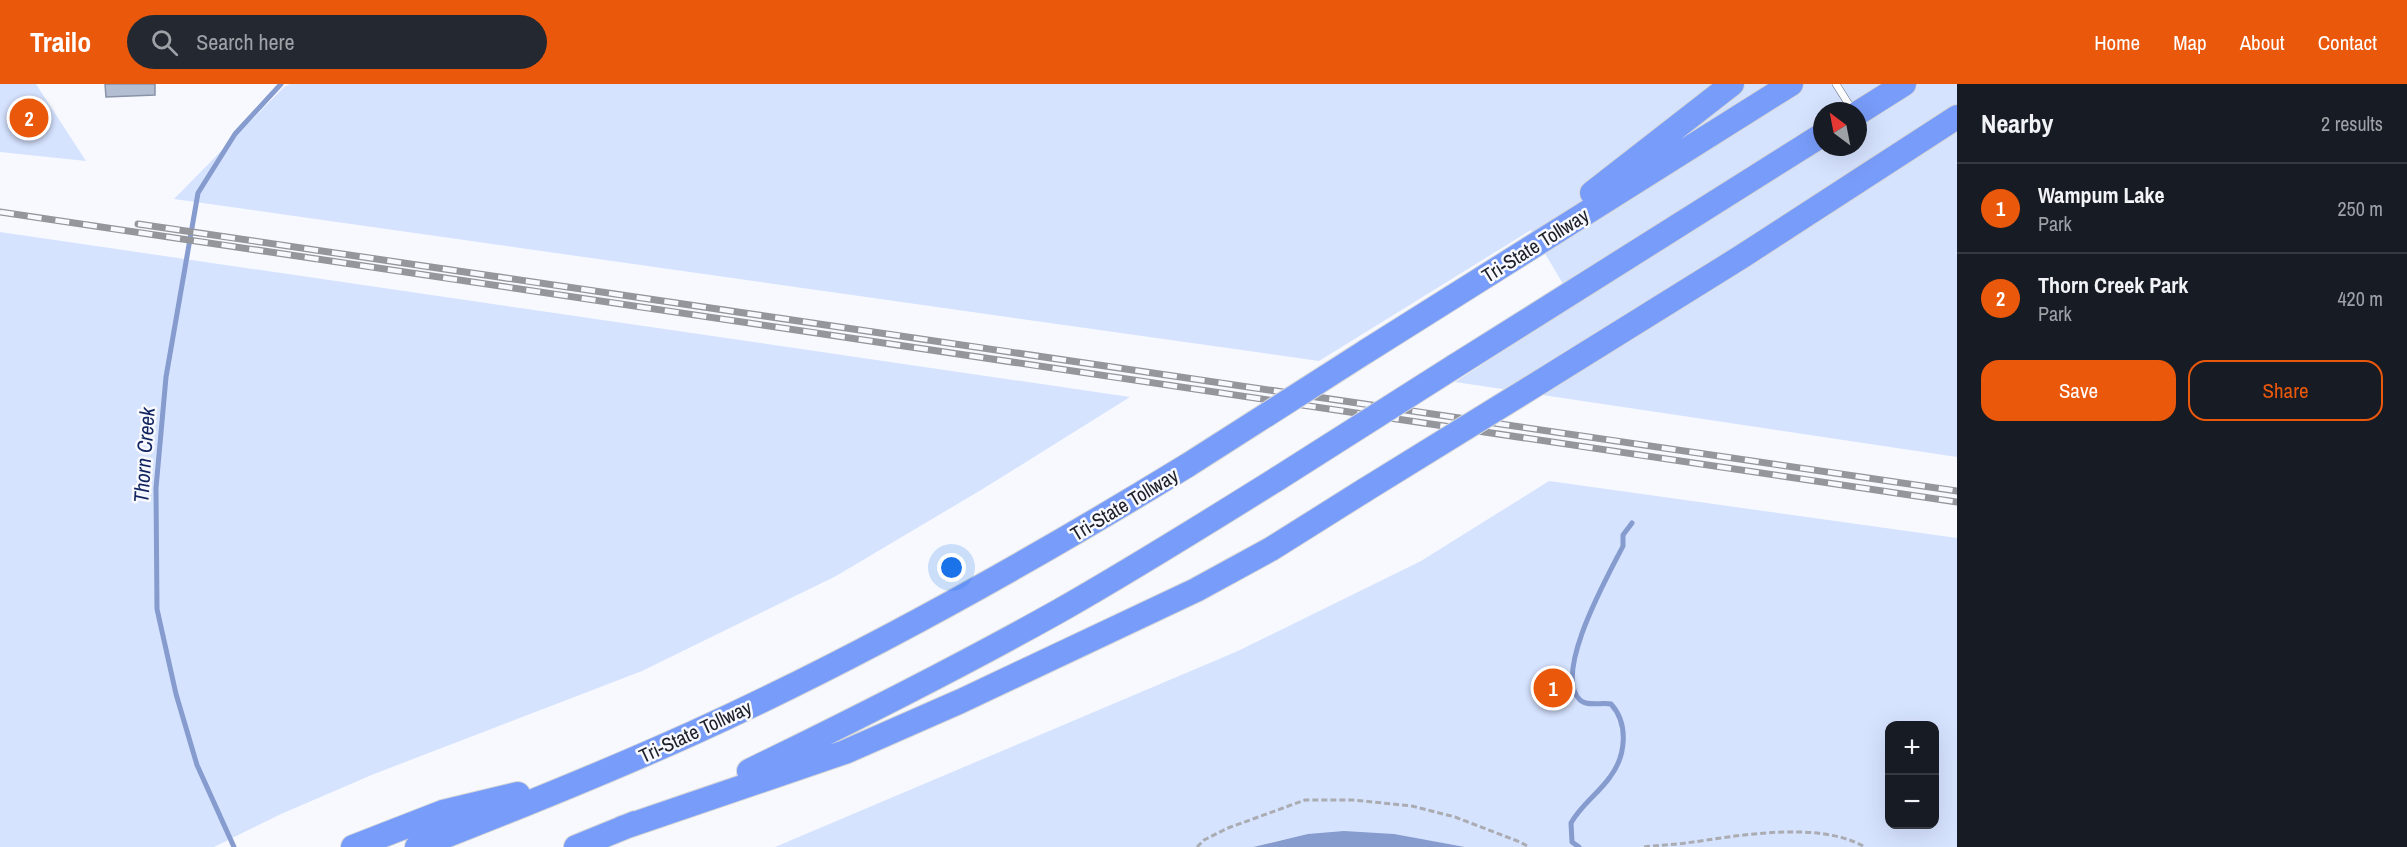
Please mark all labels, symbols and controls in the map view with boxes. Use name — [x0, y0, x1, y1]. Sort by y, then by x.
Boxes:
search box — [127, 15, 547, 69]
text: Trailo — [30, 23, 91, 61]
icon: search — [148, 26, 181, 59]
text: Search here — [196, 27, 295, 57]
text: Home — [2094, 28, 2140, 57]
text: Map — [2173, 28, 2207, 57]
text: About — [2240, 28, 2285, 57]
text: Contact — [2318, 28, 2377, 57]
pin: 2 — [9, 96, 48, 141]
north arrow — [1813, 102, 1867, 156]
text: Nearby — [1981, 106, 2053, 141]
text: 2 results — [2321, 110, 2383, 137]
text: Wampum Lake — [2038, 180, 2165, 210]
text: 1 — [1996, 195, 2005, 222]
text: 250 m — [2337, 195, 2383, 222]
street label: Tri-State Tollway — [1476, 201, 1594, 289]
text: Park — [2038, 210, 2072, 237]
text: Thorn Creek Park — [2038, 270, 2188, 300]
text: 2 — [1996, 285, 2005, 312]
text: 420 m — [2337, 285, 2383, 312]
text: Park — [2038, 300, 2072, 327]
button: Save — [1981, 360, 2176, 421]
button: Share — [2188, 360, 2383, 421]
water label: Thorn Creek — [126, 405, 162, 504]
street label: Tri-State Tollway — [1065, 461, 1184, 547]
your location — [937, 553, 966, 582]
pin: 1 — [1534, 666, 1572, 710]
street label: Tri-State Tollway — [634, 693, 756, 769]
map controls — [1885, 721, 1939, 829]
button: + — [1885, 721, 1939, 775]
button: − — [1885, 775, 1939, 829]

